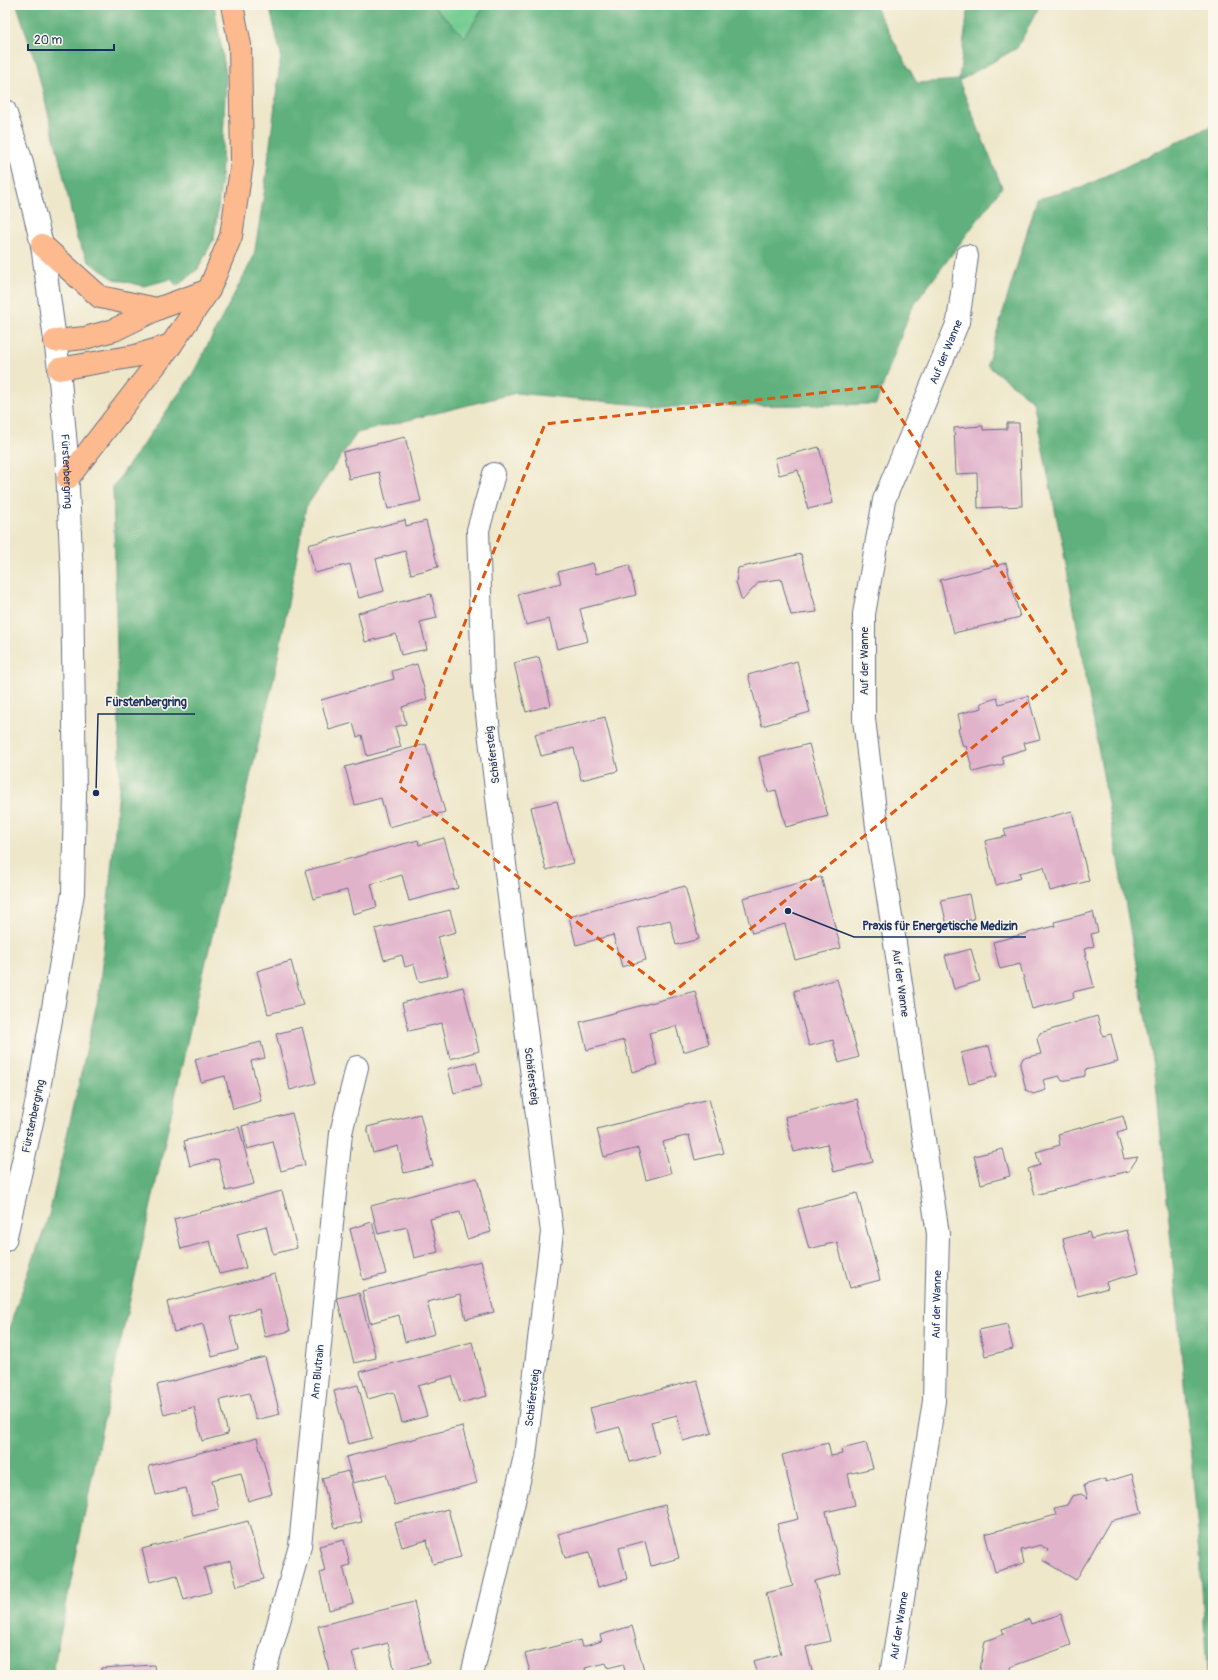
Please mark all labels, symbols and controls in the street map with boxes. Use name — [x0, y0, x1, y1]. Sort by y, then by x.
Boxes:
scale bar — [28, 26, 114, 52]
text: 20 m — [34, 33, 63, 48]
street label: Auf der Wanne — [927, 317, 965, 386]
street label: Fürstenbergring — [58, 433, 75, 510]
street label: Auf der Wanne — [858, 626, 871, 695]
callout: Fürstenbergring — [98, 690, 195, 714]
text: Fürstenbergring — [105, 695, 187, 710]
street label: Schäfersteig — [482, 725, 502, 784]
callout: Praxis für Energetische Medizin — [854, 913, 1026, 937]
text: Praxis für Energetische Medizin — [862, 919, 1018, 934]
street label: Auf der Wanne — [889, 948, 912, 1018]
street label: Schäfersteig — [522, 1047, 542, 1106]
street label: Fürstenbergring — [19, 1078, 48, 1154]
street label: Auf der Wanne — [929, 1269, 944, 1339]
street label: Am Blutrain — [309, 1344, 327, 1400]
street label: Schäfersteig — [523, 1368, 542, 1427]
street label: Auf der Wanne — [888, 1590, 911, 1661]

